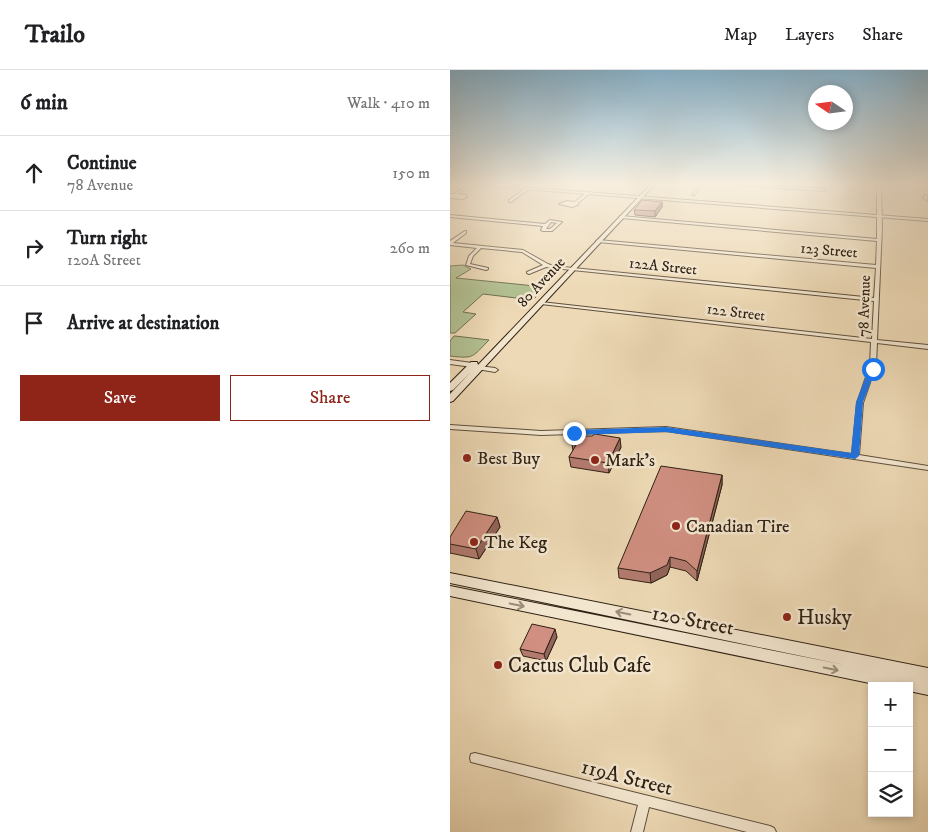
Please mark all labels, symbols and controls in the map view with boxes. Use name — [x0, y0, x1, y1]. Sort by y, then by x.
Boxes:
text: Trailo — [25, 20, 85, 50]
text: Map — [724, 24, 757, 46]
text: Layers — [785, 24, 834, 46]
text: Share — [862, 24, 903, 46]
north arrow — [808, 85, 853, 130]
text: 6 min — [20, 90, 68, 116]
text: Walk · 410 m — [347, 93, 430, 113]
text: Continue — [67, 152, 137, 175]
icon: ahead — [20, 159, 48, 187]
text: 150 m — [392, 163, 430, 183]
text: 78 Avenue — [67, 175, 133, 195]
text: Turn right — [67, 227, 147, 250]
icon: right — [20, 234, 48, 262]
text: 260 m — [390, 238, 430, 258]
street label: 123 Street — [800, 239, 858, 262]
text: 120A Street — [67, 250, 141, 270]
street label: 80 Avenue — [513, 253, 569, 312]
street label: 122A Street — [628, 253, 698, 280]
street label: 78 Avenue — [854, 275, 875, 337]
street label: 122 Street — [706, 299, 767, 326]
icon: arrive — [20, 309, 48, 337]
text: Arrive at destination — [67, 312, 219, 335]
route start — [862, 358, 885, 381]
button: Save — [20, 375, 220, 421]
button: Share — [230, 375, 430, 421]
route end — [563, 422, 586, 445]
place label: Best Buy — [477, 448, 541, 470]
place label: Mark's — [605, 450, 655, 472]
marker: Best Buy — [461, 452, 473, 464]
marker: Mark's — [589, 454, 601, 466]
place label: Canadian Tire — [686, 516, 790, 538]
marker: Canadian Tire — [670, 520, 682, 532]
place label: The Keg — [484, 532, 547, 554]
marker: The Keg — [468, 536, 480, 548]
street label: 120 Street — [649, 600, 737, 642]
one-way arrow — [509, 601, 525, 610]
place label: Husky — [797, 605, 853, 631]
one-way arrow — [616, 608, 632, 617]
marker: Husky — [781, 611, 793, 623]
place label: Cactus Club Cafe — [508, 653, 651, 679]
marker: Cactus Club Cafe — [492, 659, 504, 671]
one-way arrow — [822, 665, 838, 674]
map controls — [868, 682, 913, 817]
button: + — [868, 682, 913, 727]
button: − — [868, 727, 913, 772]
street label: 119A Street — [578, 754, 675, 802]
button: layers — [868, 772, 913, 817]

